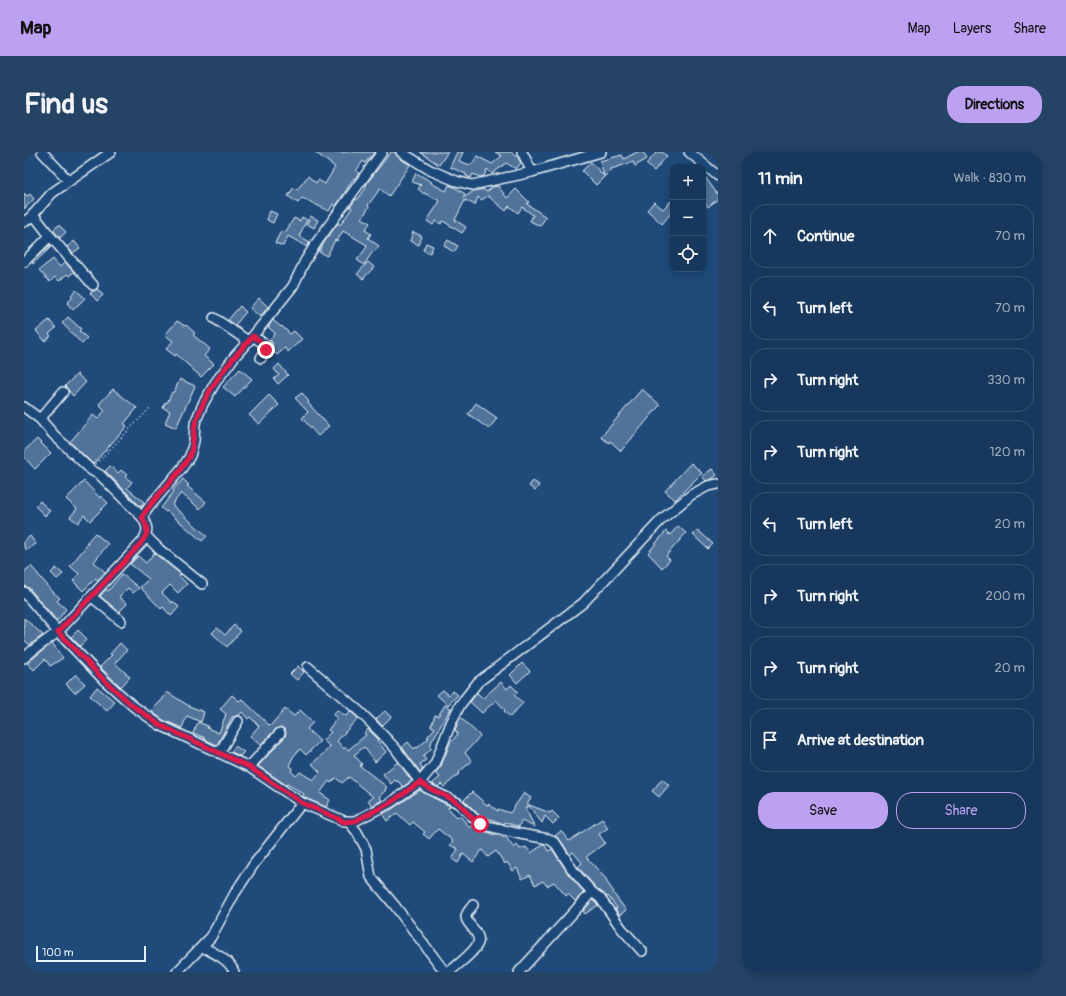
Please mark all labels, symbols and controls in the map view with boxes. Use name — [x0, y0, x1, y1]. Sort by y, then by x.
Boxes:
text: Map — [20, 16, 51, 40]
text: Map — [908, 20, 931, 37]
text: Layers — [953, 20, 991, 37]
text: Share — [1013, 20, 1046, 37]
button: Directions — [947, 86, 1042, 123]
text: Find us — [24, 87, 108, 122]
map controls — [670, 164, 706, 272]
button: + — [670, 164, 706, 200]
text: 11 min — [758, 168, 803, 189]
text: Walk · 830 m — [953, 170, 1026, 186]
button: − — [670, 200, 706, 236]
icon: ahead — [759, 225, 781, 247]
text: Continue — [797, 227, 855, 246]
text: 70 m — [995, 228, 1025, 244]
button: locate — [670, 236, 706, 272]
icon: left — [759, 297, 781, 319]
text: Turn left — [797, 299, 853, 318]
text: 70 m — [995, 300, 1025, 316]
route end — [257, 341, 275, 359]
icon: right — [759, 369, 781, 391]
text: Turn right — [797, 371, 858, 390]
text: 330 m — [987, 372, 1025, 388]
icon: right — [759, 441, 781, 463]
text: Turn right — [797, 443, 858, 462]
text: 120 m — [989, 444, 1025, 460]
icon: left — [759, 513, 781, 535]
text: Turn left — [797, 515, 853, 534]
text: 20 m — [994, 516, 1025, 532]
icon: right — [759, 585, 781, 607]
text: Turn right — [797, 587, 858, 606]
text: 200 m — [986, 588, 1025, 604]
icon: right — [759, 657, 781, 679]
text: Turn right — [797, 659, 858, 678]
text: 20 m — [994, 660, 1025, 676]
icon: arrive — [759, 729, 781, 751]
text: Arrive at destination — [797, 731, 924, 750]
button: Save — [758, 792, 888, 829]
button: Share — [896, 792, 1026, 829]
route start — [471, 815, 489, 833]
scale bar — [36, 944, 146, 963]
text: 100 m — [42, 946, 73, 959]

